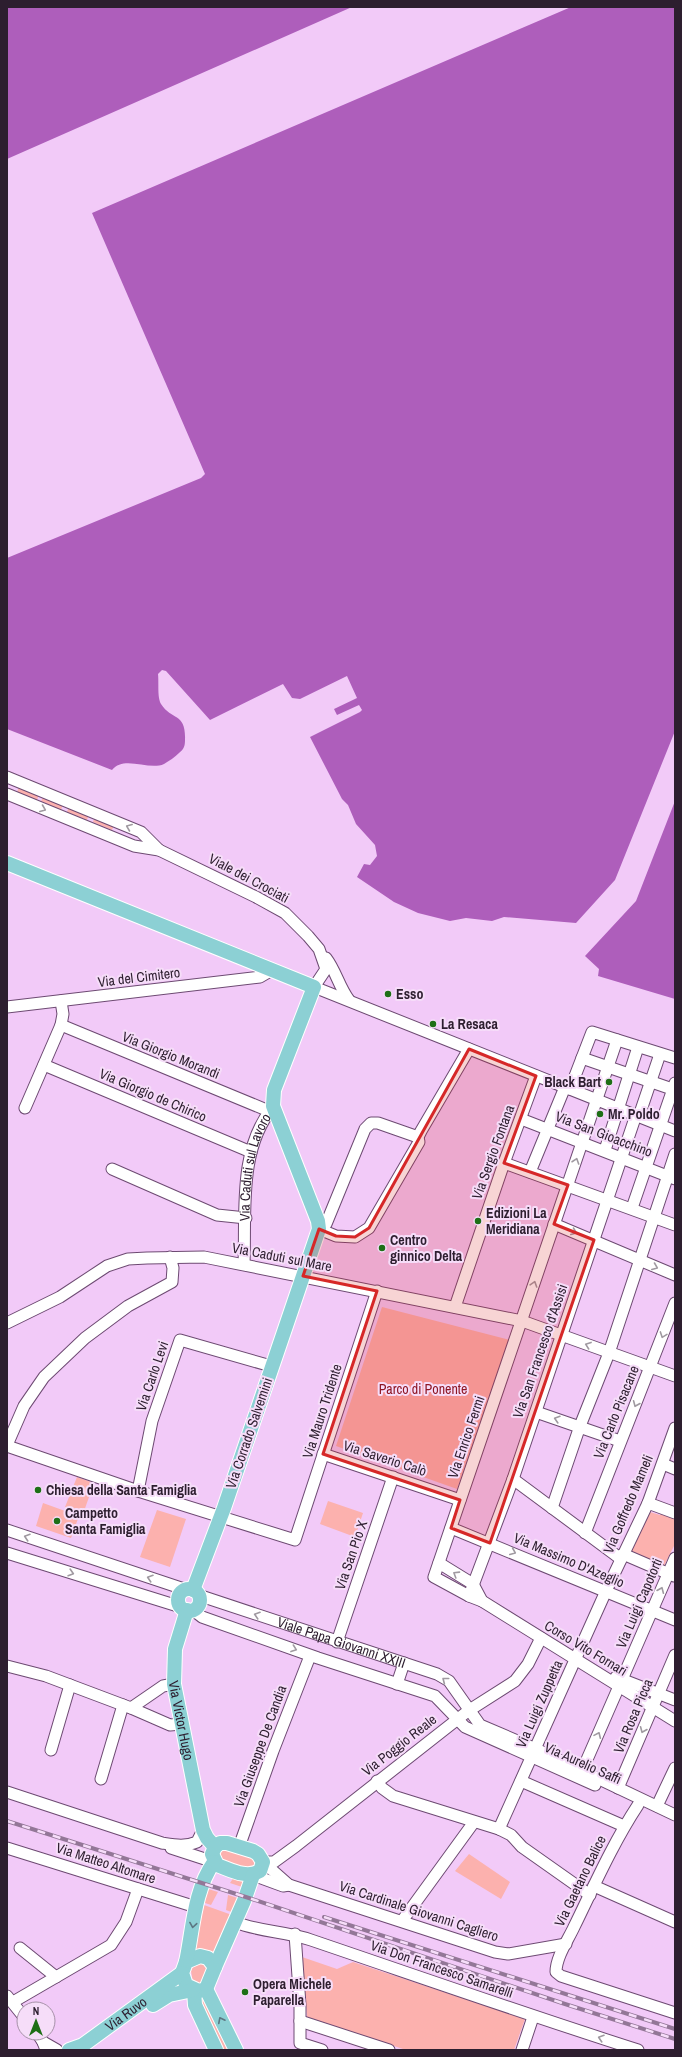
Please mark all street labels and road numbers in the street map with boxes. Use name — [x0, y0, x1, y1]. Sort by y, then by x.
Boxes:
street label: Viale dei Crociati — [206, 849, 292, 907]
street label: Via del Cimitero — [97, 963, 181, 991]
street label: Via Giorgio Morandi — [119, 1027, 223, 1083]
street label: Via Giorgio de Chirico — [97, 1064, 209, 1126]
street label: Via Sergio Fontana — [468, 1102, 519, 1202]
street label: Via San Gioacchino — [553, 1107, 655, 1161]
street label: Via Caduti sul Lavoro — [235, 1110, 275, 1221]
street label: Via Caduti sul Mare — [231, 1239, 333, 1275]
street label: Via San Francesco d'Assisi — [509, 1282, 571, 1420]
street label: Via Carlo Levi — [132, 1339, 172, 1413]
street label: Via Mauro Tridente — [298, 1362, 346, 1460]
street label: Via Carlo Pisacane — [589, 1363, 643, 1461]
street label: Via Corrado Salvemini — [222, 1375, 276, 1491]
street label: Via Enrico Fermi — [443, 1393, 489, 1481]
street label: Via Saverio Calò — [341, 1436, 429, 1480]
street label: Via Goffredo Mameli — [599, 1452, 657, 1556]
street label: Via San Pio X — [331, 1518, 371, 1592]
street label: Via Massimo D'Azeglio — [511, 1529, 627, 1591]
street label: Via Luigi Capotorti — [612, 1555, 666, 1651]
street label: Viale Papa Giovanni XXIII — [275, 1613, 408, 1672]
street label: Corso Vito Fornari — [541, 1616, 631, 1680]
street label: Via Luigi Zuppetta — [512, 1657, 567, 1751]
street label: Via Rosa Picca — [609, 1676, 657, 1756]
street label: Via Victor Hugo — [165, 1679, 198, 1762]
street label: Via Giuseppe De Candia — [230, 1682, 291, 1809]
street label: Via Poggio Reale — [358, 1710, 440, 1780]
street label: Via Aurelio Saffi — [542, 1738, 624, 1788]
street label: Via Gaetano Balice — [550, 1832, 610, 1930]
street label: Via Matteo Altomare — [54, 1838, 158, 1888]
street label: Via Cardinale Giovanni Cagliero — [337, 1877, 501, 1945]
street label: Via Don Francesco Samarelli — [368, 1936, 516, 2002]
street label: Via Ruvo — [102, 1993, 150, 2035]

